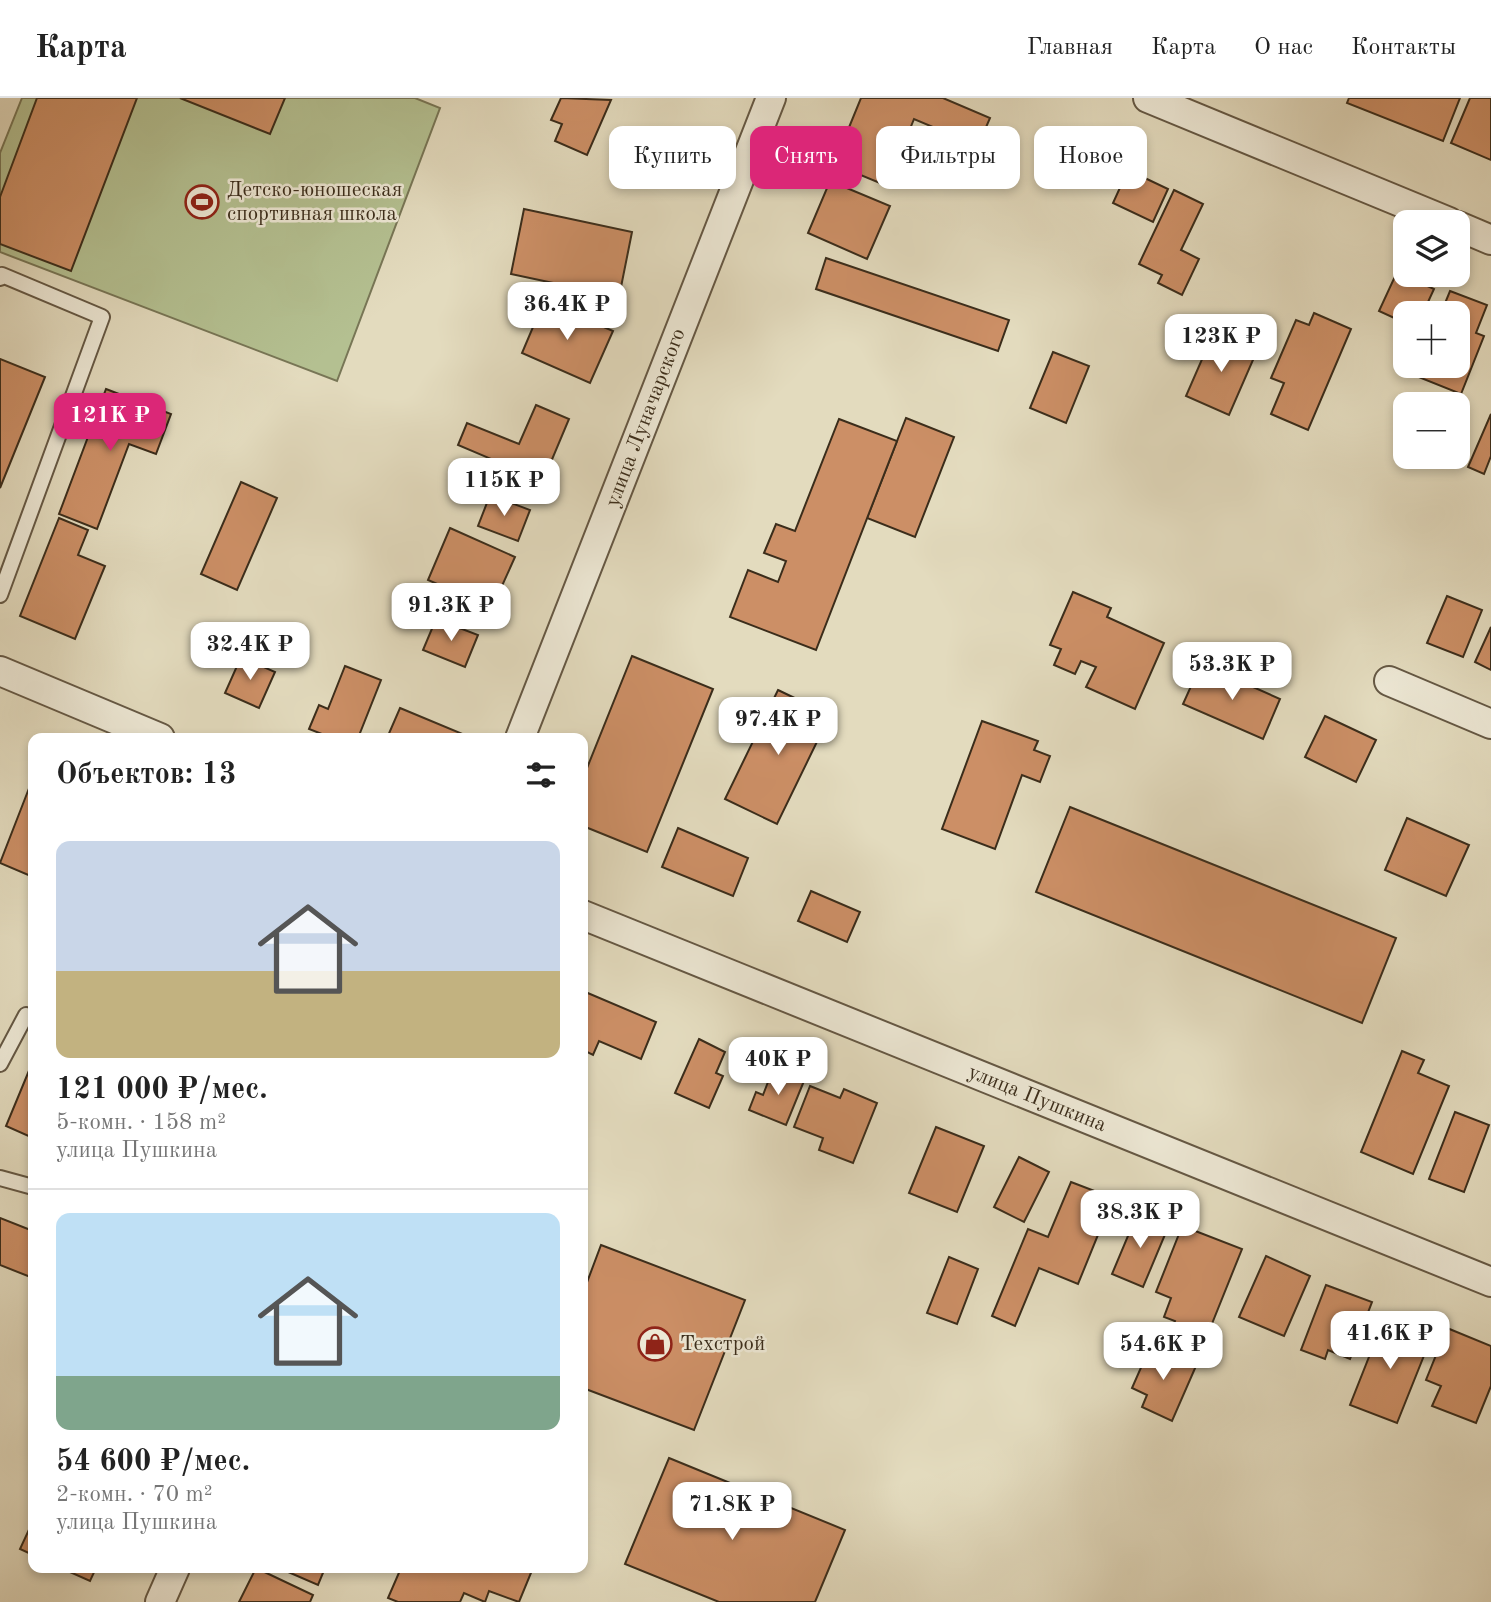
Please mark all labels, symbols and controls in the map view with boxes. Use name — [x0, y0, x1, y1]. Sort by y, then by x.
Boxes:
text: Карта — [35, 32, 127, 65]
text: Главная — [1027, 36, 1113, 60]
text: Карта — [1151, 36, 1216, 60]
text: О нас — [1254, 36, 1313, 60]
text: Контакты — [1351, 36, 1456, 60]
chip: Купить — [609, 126, 736, 189]
chip: Снять — [750, 126, 862, 189]
chip: Фильтры — [876, 126, 1020, 189]
chip: Новое — [1034, 126, 1147, 189]
place label: Детско-юношеская спортивная школа — [227, 180, 403, 225]
sports icon: Детско-юношеская спортивная школа — [183, 183, 221, 221]
map controls — [1393, 210, 1470, 469]
button: layers — [1393, 210, 1470, 287]
pin: 36.4K ₽ — [502, 282, 632, 342]
text: 36.4K ₽ — [524, 293, 610, 316]
button: + — [1393, 301, 1470, 378]
pin: 123K ₽ — [1164, 314, 1278, 374]
text: 123K ₽ — [1181, 325, 1261, 348]
street label: улица Луначарского — [602, 326, 690, 510]
button: − — [1393, 392, 1470, 469]
pin: 121K ₽ — [53, 394, 167, 453]
text: 121K ₽ — [70, 404, 150, 427]
pin: 115K ₽ — [447, 458, 561, 518]
text: 115K ₽ — [464, 469, 544, 492]
pin: 91.3K ₽ — [386, 584, 516, 643]
text: 91.3K ₽ — [408, 594, 494, 617]
pin: 32.4K ₽ — [185, 622, 315, 682]
text: 32.4K ₽ — [207, 633, 293, 656]
pin: 53.3K ₽ — [1167, 642, 1297, 702]
text: 53.3K ₽ — [1189, 653, 1275, 676]
pin: 97.4K ₽ — [713, 698, 843, 757]
text: 97.4K ₽ — [735, 708, 821, 731]
icon: filters — [522, 756, 560, 794]
text: Объектов: 13 — [56, 760, 236, 790]
icon: home — [245, 886, 371, 1012]
pin: 40K ₽ — [729, 1038, 827, 1097]
text: 40K ₽ — [745, 1048, 811, 1071]
street label: улица Пушкина — [965, 1062, 1109, 1136]
text: 121 000 ₽/мес. — [56, 1075, 268, 1105]
text: 5-комн. · 158 m² — [56, 1111, 226, 1134]
text: улица Пушкина — [56, 1139, 217, 1162]
pin: 38.3K ₽ — [1075, 1190, 1205, 1250]
text: 38.3K ₽ — [1097, 1201, 1183, 1224]
icon: home — [245, 1258, 371, 1384]
pin: 41.6K ₽ — [1325, 1312, 1455, 1371]
pin: 54.6K ₽ — [1098, 1322, 1228, 1382]
text: 41.6K ₽ — [1347, 1322, 1433, 1345]
shop icon: Техстрой — [636, 1325, 674, 1363]
text: 54.6K ₽ — [1120, 1333, 1206, 1356]
place label: Техстрой — [680, 1334, 765, 1355]
text: 54 600 ₽/мес. — [56, 1447, 250, 1477]
pin: 71.8K ₽ — [667, 1482, 797, 1542]
text: 2-комн. · 70 m² — [56, 1483, 213, 1506]
text: 71.8K ₽ — [689, 1493, 775, 1516]
text: улица Пушкина — [56, 1511, 217, 1534]

